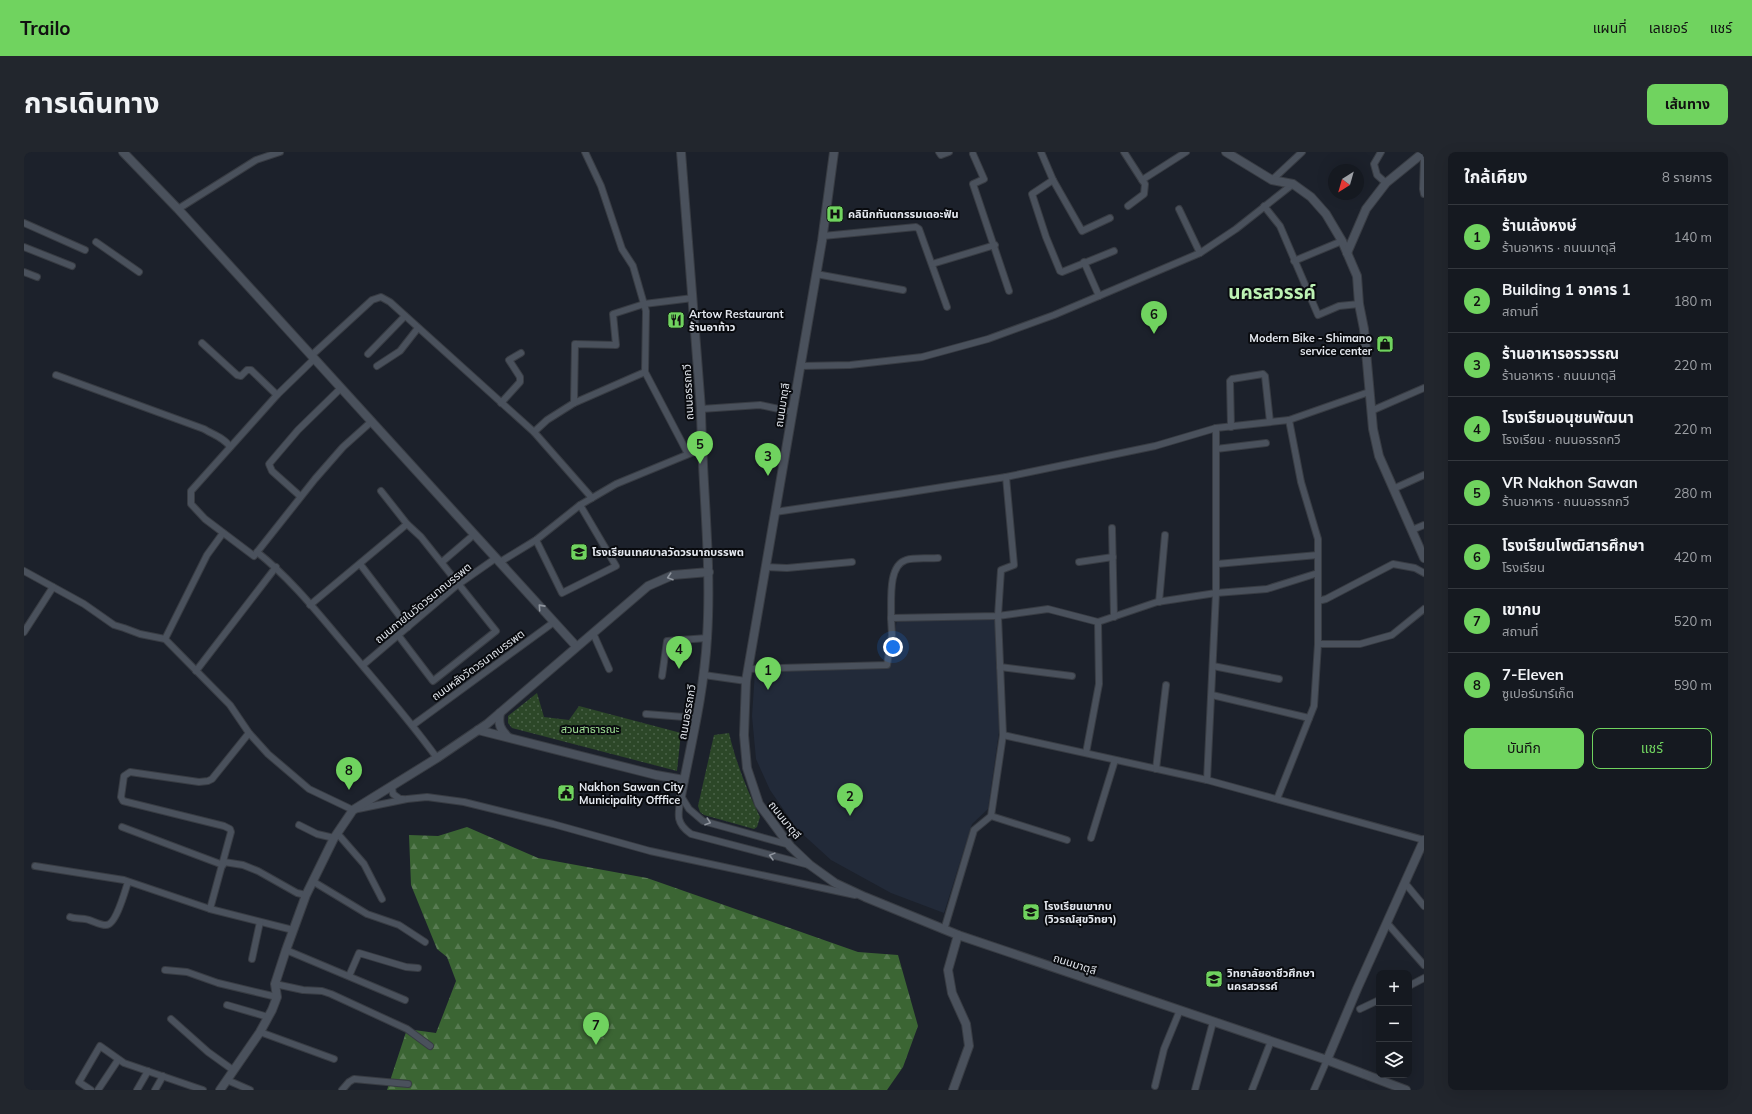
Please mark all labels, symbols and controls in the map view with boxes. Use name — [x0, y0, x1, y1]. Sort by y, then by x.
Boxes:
text: Trailo — [20, 16, 71, 40]
text: แผนที่ — [1593, 19, 1627, 37]
text: เลเยอร์ — [1649, 19, 1688, 37]
text: แชร์ — [1710, 19, 1732, 37]
button: เส้นทาง — [1647, 84, 1728, 125]
text: การเดินทาง — [24, 85, 159, 120]
north arrow — [1328, 164, 1364, 200]
text: ใกล้เคียง — [1464, 166, 1527, 187]
text: 8 รายการ — [1662, 169, 1712, 185]
hospital icon: คลินิกทันตกรรมเดอะฟัน — [825, 204, 845, 224]
place label: คลินิกทันตกรรมเดอะฟัน — [848, 207, 959, 221]
text: ร้านเล้งหงษ์ — [1502, 216, 1577, 235]
text: 1 — [1473, 229, 1481, 245]
text: 140 m — [1674, 229, 1712, 245]
text: ร้านอาหาร · ถนนมาตุลี — [1502, 239, 1616, 255]
district label: นครสวรรค์ — [1228, 280, 1316, 304]
text: Building 1 อาคาร 1 — [1502, 280, 1630, 299]
text: 2 — [1473, 293, 1481, 309]
text: 180 m — [1674, 293, 1712, 309]
pin: 6 — [1141, 301, 1167, 334]
text: สถานที่ — [1502, 303, 1538, 319]
place label: Artow Restaurant ร้านอาท้าว — [689, 307, 784, 334]
restaurant icon: Artow Restaurant ร้านอาท้าว — [666, 310, 686, 330]
place label: Modern Bike - Shimano service center — [1249, 331, 1373, 358]
shop icon: Modern Bike - Shimano service center — [1375, 334, 1395, 354]
text: ร้านอาหารอรวรรณ — [1502, 344, 1619, 363]
text: 3 — [1473, 357, 1481, 373]
text: 220 m — [1674, 357, 1712, 373]
street label: ถนนอรรถกวี — [680, 364, 696, 420]
text: ร้านอาหาร · ถนนมาตุลี — [1502, 367, 1616, 383]
street label: ถนนมาตุลี — [772, 382, 792, 428]
text: โรงเรียนอนุชนพัฒนา — [1502, 408, 1634, 427]
text: 4 — [1473, 421, 1481, 437]
text: 220 m — [1674, 421, 1712, 437]
pin: 5 — [687, 431, 713, 464]
text: โรงเรียน · ถนนอรรถกวี — [1502, 431, 1621, 447]
pin: 3 — [755, 443, 781, 476]
text: VR Nakhon Sawan — [1502, 473, 1638, 492]
text: 5 — [1473, 485, 1481, 501]
text: 280 m — [1674, 485, 1712, 501]
text: ร้านอาหาร · ถนนอรรถกวี — [1502, 493, 1629, 509]
text: โรงเรียนโพฒิสารศึกษา — [1502, 536, 1645, 555]
school or university icon: โรงเรียนเทศบาลวัดวรนาถบรรพต — [569, 542, 589, 562]
place label: โรงเรียนเทศบาลวัดวรนาถบรรพต — [592, 545, 744, 559]
text: 6 — [1473, 549, 1481, 565]
text: 420 m — [1674, 549, 1712, 565]
text: โรงเรียน — [1502, 559, 1545, 575]
street label: ถนนภายในวัดวรนาถบรรพต — [372, 560, 474, 646]
one-way arrow — [667, 572, 674, 581]
text: เขากบ — [1502, 600, 1541, 619]
one-way arrow — [538, 604, 546, 612]
text: 7 — [1473, 613, 1481, 629]
text: 520 m — [1674, 613, 1712, 629]
text: สถานที่ — [1502, 623, 1538, 639]
street label: ถนนหลังวัดวรนาถบรรพต — [429, 627, 527, 703]
pin: 4 — [666, 636, 692, 669]
your location — [883, 637, 903, 657]
pin: 1 — [755, 657, 781, 690]
text: 7-Eleven — [1502, 665, 1564, 684]
text: 8 — [1473, 677, 1481, 693]
text: 590 m — [1674, 677, 1712, 693]
street label: ถนนอรรถกวี — [675, 683, 699, 741]
text: ซูเปอร์มาร์เก็ต — [1502, 685, 1574, 701]
park label: สวนสาธารณะ — [561, 722, 620, 736]
button: บันทึก — [1464, 728, 1584, 769]
button: แชร์ — [1592, 728, 1712, 769]
pin: 8 — [336, 757, 362, 790]
place label: Nakhon Sawan City Municipality Offfice — [579, 780, 684, 807]
public building icon: Nakhon Sawan City Municipality Offfice — [556, 783, 576, 803]
pin: 2 — [837, 783, 863, 816]
street label: ถนนมาตุลี — [766, 798, 804, 842]
one-way arrow — [704, 817, 711, 826]
one-way arrow — [769, 852, 776, 861]
place label: โรงเรียนเขากบ (วิวรณ์สุขวิทยา) — [1044, 899, 1117, 926]
school or university icon: โรงเรียนเขากบ (วิวรณ์สุขวิทยา) — [1021, 902, 1041, 922]
street label: ถนนมาตุลี — [1052, 950, 1098, 978]
place label: วิทยาลัยอาชีวศึกษา นครสวรรค์ — [1227, 966, 1315, 993]
school or university icon: วิทยาลัยอาชีวศึกษา นครสวรรค์ — [1204, 969, 1224, 989]
map controls — [1376, 970, 1412, 1078]
button: + — [1376, 970, 1412, 1006]
button: − — [1376, 1006, 1412, 1042]
pin: 7 — [583, 1012, 609, 1045]
button: layers — [1376, 1042, 1412, 1078]

